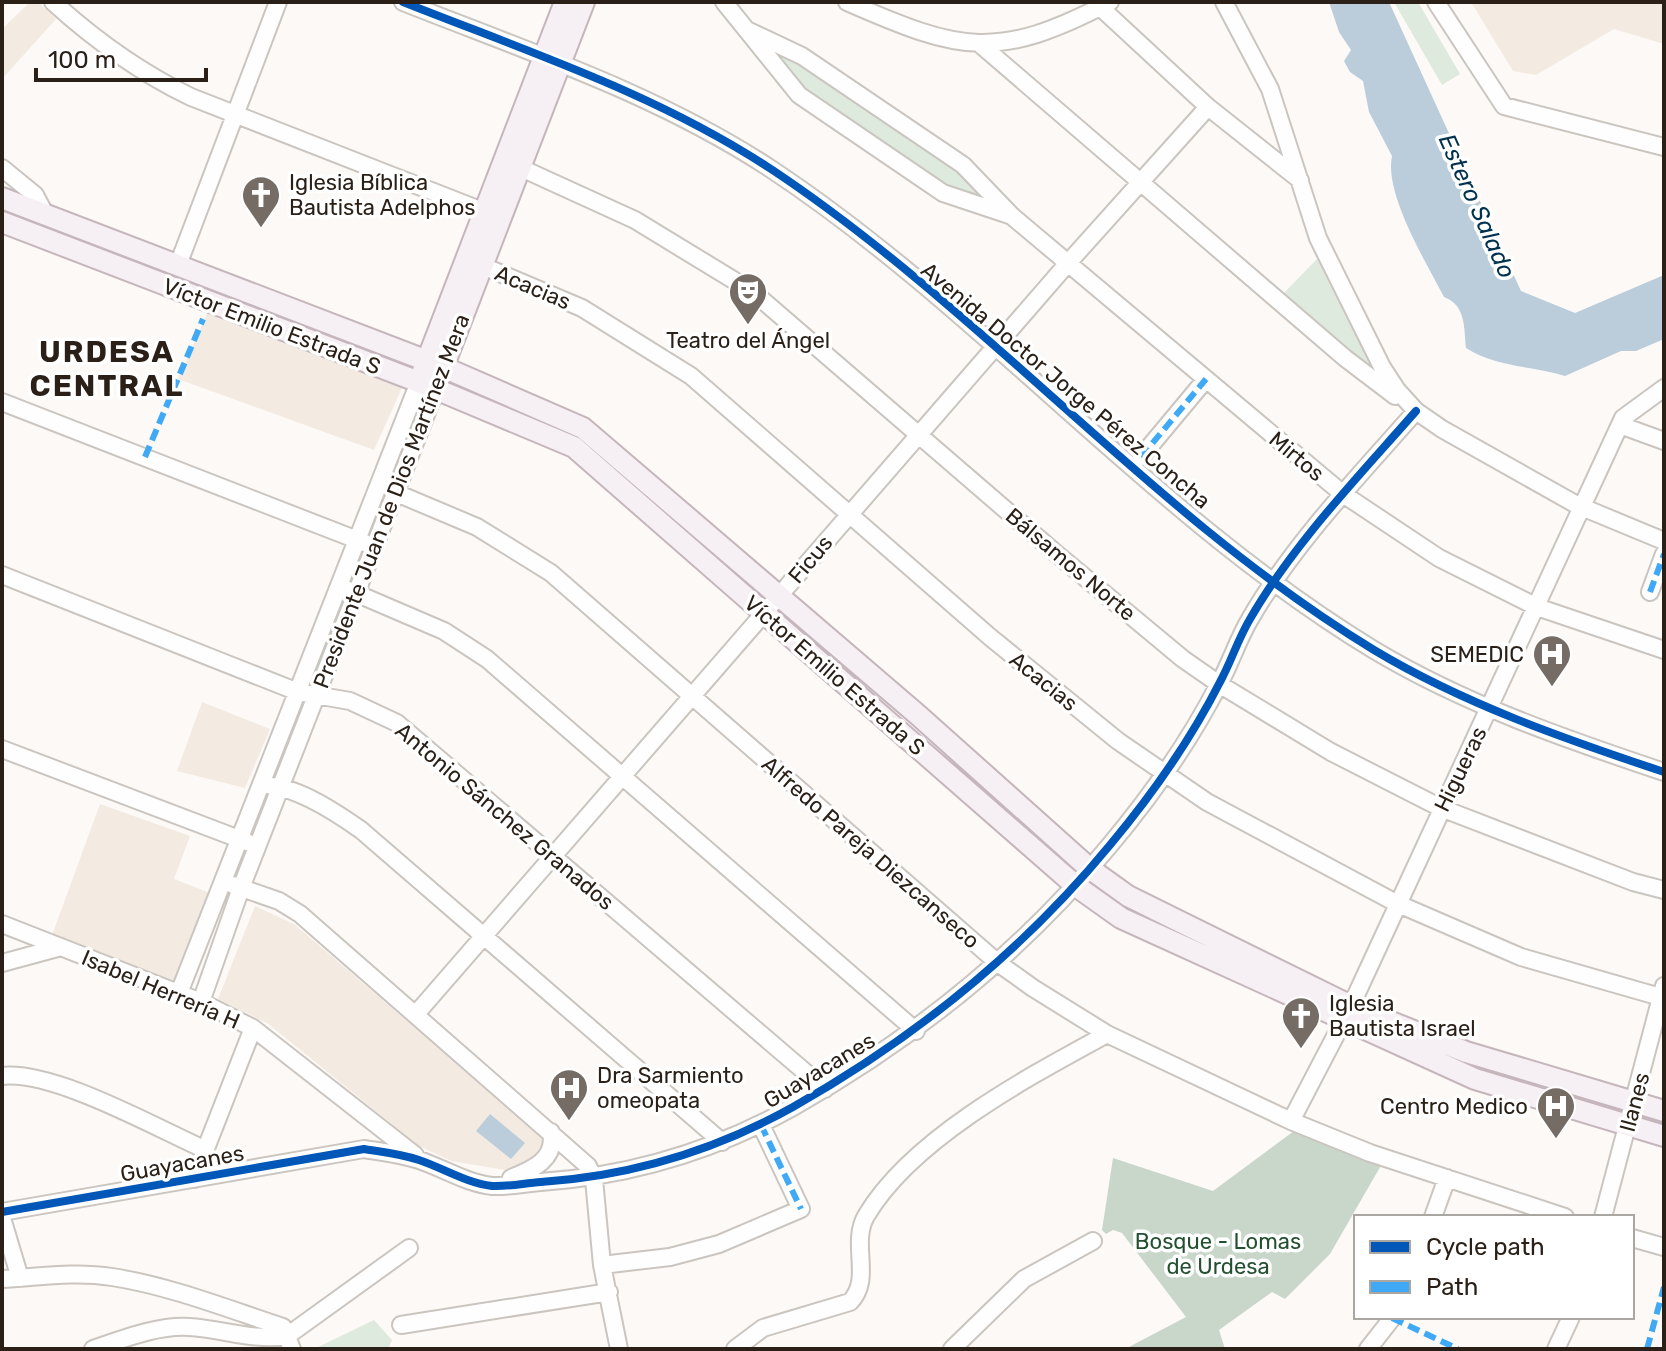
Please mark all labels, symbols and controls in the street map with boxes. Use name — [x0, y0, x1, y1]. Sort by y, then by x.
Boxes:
scale bar — [36, 32, 206, 82]
text: 100 m — [48, 46, 116, 74]
water label: Estero Salado — [1433, 130, 1521, 282]
place label: Iglesia Bíblica Bautista Adelphos — [289, 169, 476, 221]
church icon: Iglesia Bíblica Bautista Adelphos — [240, 174, 282, 229]
street label: Avenida Doctor Jorge Pérez Concha — [916, 256, 1216, 514]
street label: Acacias — [491, 259, 575, 315]
theatre icon: Teatro del Ángel — [727, 271, 769, 326]
street label: Víctor Emilio Estrada S — [159, 272, 384, 380]
street label: Presidente Juan de Dios Martínez Mera — [307, 310, 476, 692]
place label: Teatro del Ángel — [666, 327, 830, 354]
district label: URDESA CENTRAL — [30, 334, 184, 404]
street label: Mirtos — [1264, 426, 1330, 487]
street label: Bálsamos Norte — [1000, 502, 1141, 627]
street label: Ficus — [782, 530, 838, 589]
street label: Víctor Emilio Estrada S — [739, 589, 931, 761]
hospital icon: SEMEDIC — [1531, 633, 1573, 688]
place label: SEMEDIC — [1430, 641, 1524, 668]
street label: Acacias — [1004, 646, 1083, 717]
street label: Antonio Sánchez Granados — [390, 717, 620, 916]
street label: Higueras — [1428, 722, 1493, 816]
street label: Alfredo Pareja Diezcanseco — [756, 750, 985, 954]
street label: Isabel Herrería H — [78, 944, 244, 1035]
place label: Iglesia Bautista Israel — [1329, 990, 1476, 1042]
church icon: Iglesia Bautista Israel — [1280, 995, 1322, 1050]
street label: Guayacanes — [759, 1027, 880, 1114]
place label: Dra Sarmiento omeopata — [597, 1062, 744, 1114]
hospital icon: Dra Sarmiento omeopata — [548, 1067, 590, 1122]
street label: Ilanes — [1614, 1069, 1655, 1135]
hospital icon: Centro Medico — [1535, 1085, 1577, 1140]
place label: Centro Medico — [1380, 1093, 1528, 1120]
street label: Guayacanes — [118, 1139, 246, 1188]
legend — [1354, 1215, 1634, 1319]
park label: Bosque - Lomas de Urdesa — [1135, 1228, 1301, 1280]
text: Cycle path — [1426, 1233, 1545, 1261]
text: Path — [1426, 1273, 1478, 1301]

